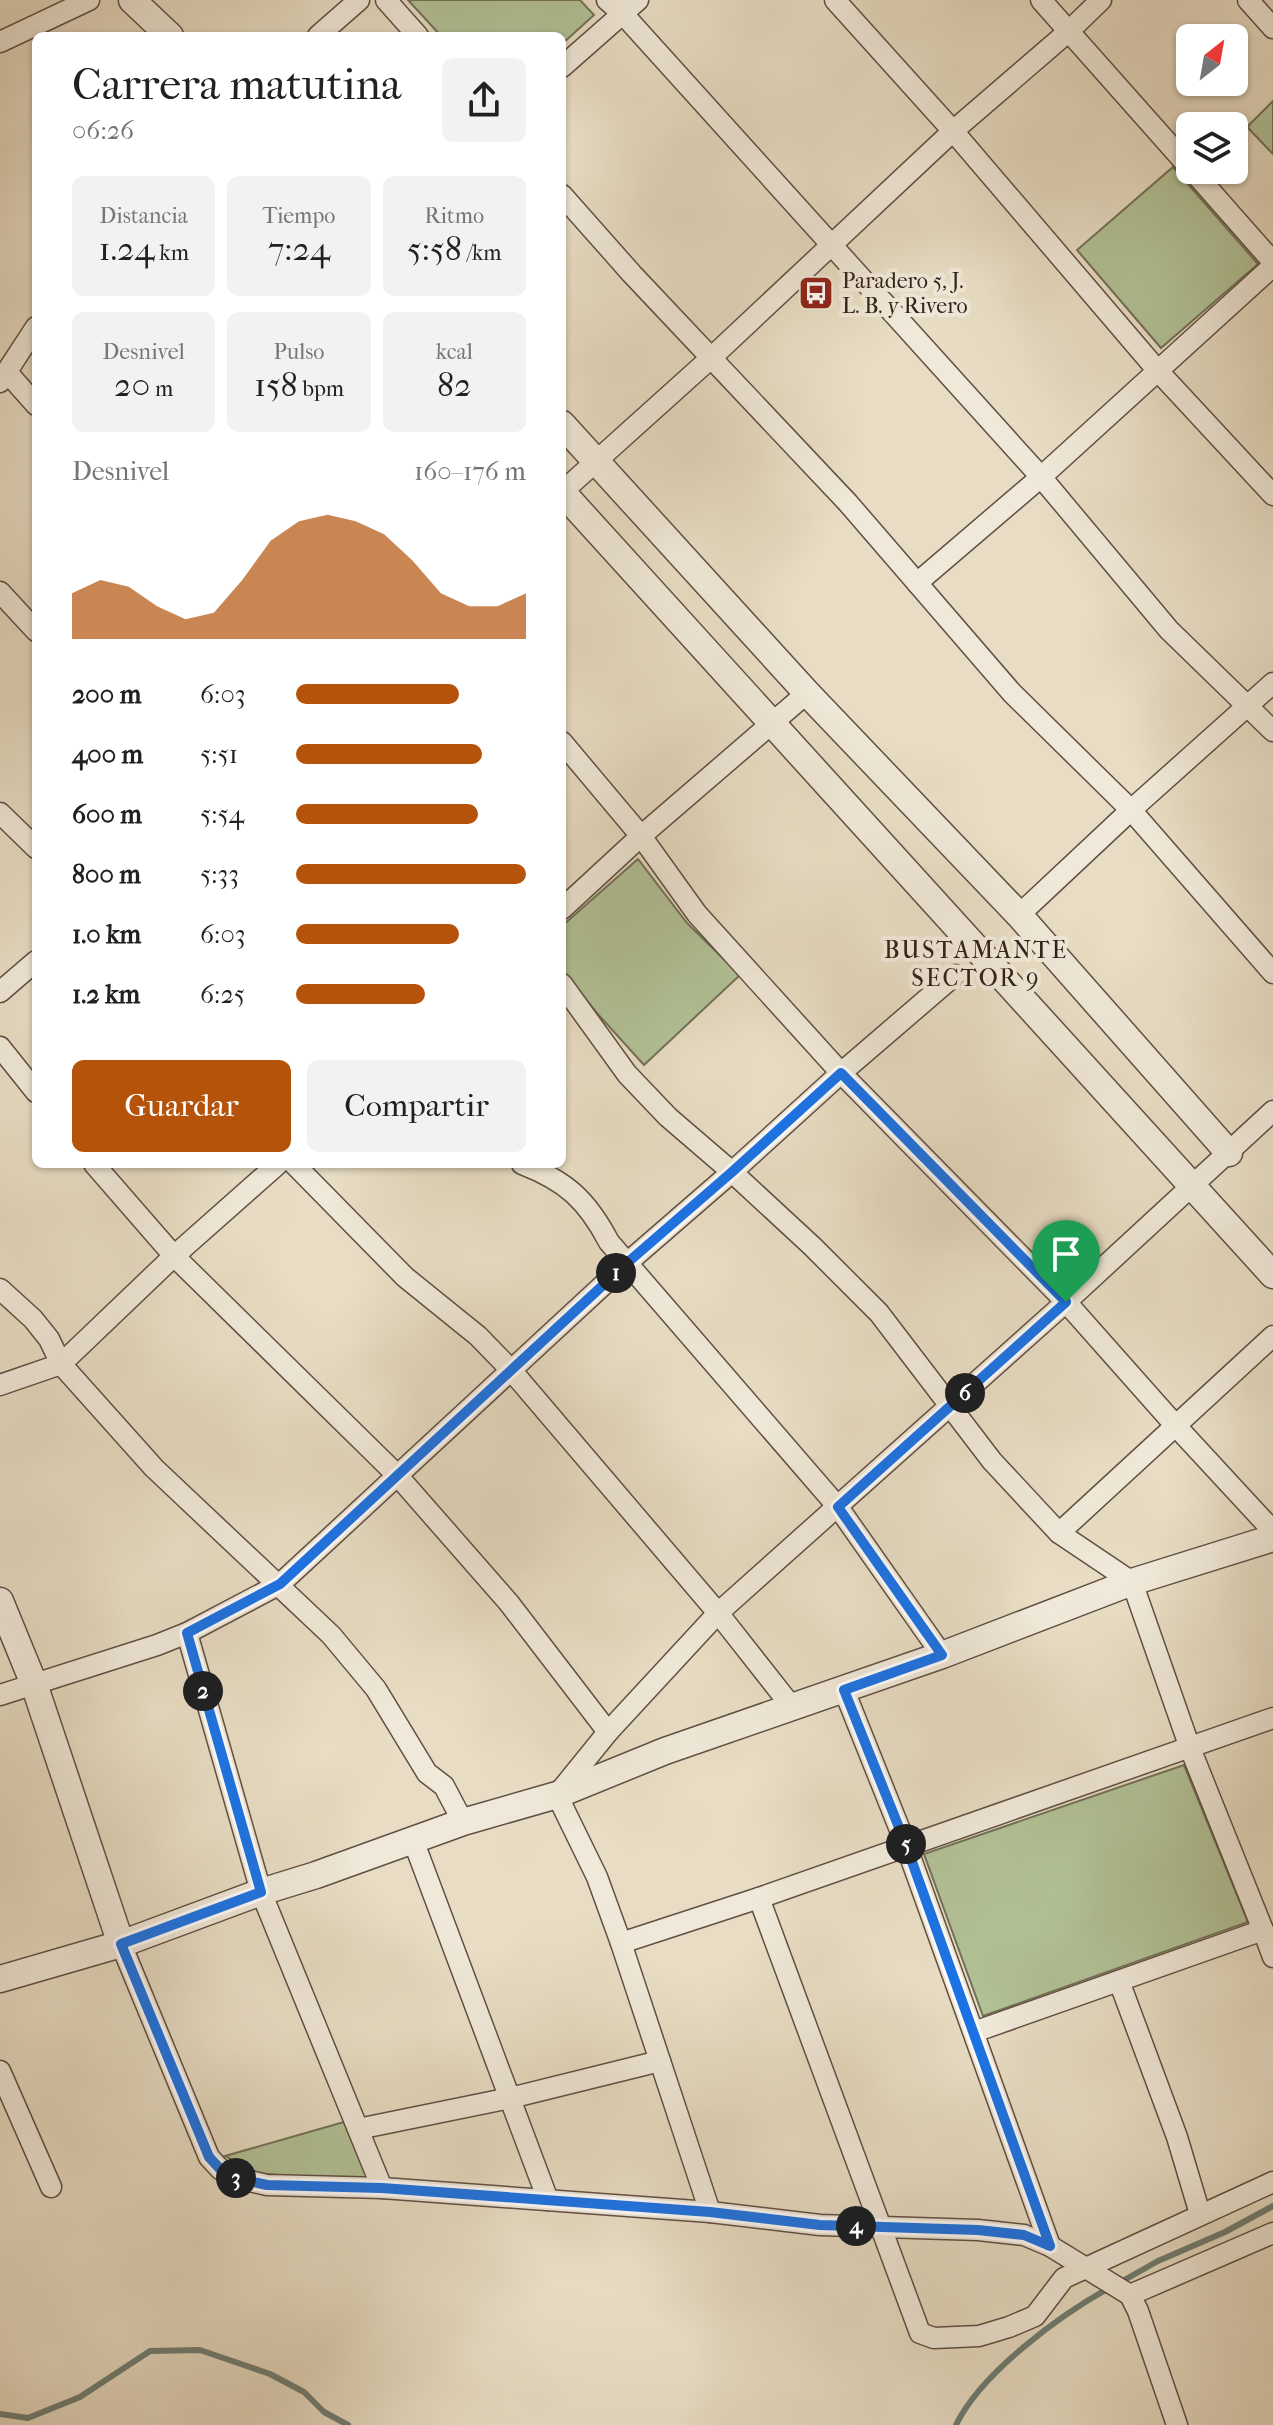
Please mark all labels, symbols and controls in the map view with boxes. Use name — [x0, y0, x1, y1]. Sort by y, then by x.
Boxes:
north arrow — [1176, 24, 1248, 96]
map controls — [1176, 24, 1248, 184]
button: share — [442, 58, 526, 142]
text: Carrera matutina — [72, 59, 401, 110]
button: layers — [1176, 112, 1248, 184]
text: 06:26 — [72, 115, 134, 146]
text: Distancia — [99, 203, 188, 229]
text: Tiempo — [262, 203, 336, 229]
text: Ritmo — [425, 203, 484, 229]
text: 1.24 — [98, 229, 155, 269]
text: 7:24 — [268, 229, 330, 269]
text: 5:58 — [407, 229, 462, 269]
text: km — [155, 240, 189, 266]
text: /km — [462, 240, 502, 266]
place label: Paradero 5, J. L. B. y Rivero — [842, 268, 968, 319]
bus stop icon: Paradero 5, J. L. B. y Rivero — [797, 274, 835, 312]
text: Desnivel — [103, 339, 185, 365]
text: Pulso — [273, 339, 325, 365]
text: kcal — [436, 339, 473, 365]
text: 20 — [114, 365, 150, 405]
text: 158 — [254, 365, 298, 405]
text: 82 — [437, 365, 472, 405]
text: m — [150, 376, 173, 402]
text: bpm — [298, 376, 344, 402]
text: Desnivel — [72, 456, 169, 487]
text: 160–176 m — [414, 456, 526, 487]
text: 200 m — [72, 679, 141, 710]
text: 6:03 — [200, 679, 245, 710]
text: 400 m — [72, 739, 143, 770]
text: 5:51 — [200, 739, 238, 770]
text: 600 m — [72, 799, 142, 830]
text: 5:54 — [200, 799, 244, 830]
text: 800 m — [72, 859, 141, 890]
text: 5:33 — [200, 859, 239, 890]
text: 1.0 km — [72, 919, 141, 950]
text: 6:03 — [200, 919, 245, 950]
district label: BUSTAMANTE SECTOR 9 — [884, 936, 1068, 992]
text: 1.2 km — [72, 979, 140, 1010]
text: 6:25 — [200, 979, 245, 1010]
button: Guardar — [72, 1060, 291, 1152]
button: Compartir — [307, 1060, 526, 1152]
pin — [1032, 1220, 1100, 1302]
icon: arrive — [1044, 1232, 1088, 1276]
pin: 1 — [596, 1253, 636, 1293]
text: 1 — [612, 1260, 620, 1286]
pin: 6 — [945, 1373, 985, 1413]
text: 6 — [959, 1380, 971, 1406]
pin: 2 — [183, 1671, 223, 1711]
text: 2 — [197, 1678, 209, 1704]
pin: 5 — [886, 1824, 926, 1864]
text: 5 — [901, 1831, 911, 1857]
pin: 3 — [216, 2158, 256, 2198]
text: 3 — [231, 2165, 241, 2191]
pin: 4 — [836, 2206, 876, 2246]
text: 4 — [850, 2213, 863, 2239]

